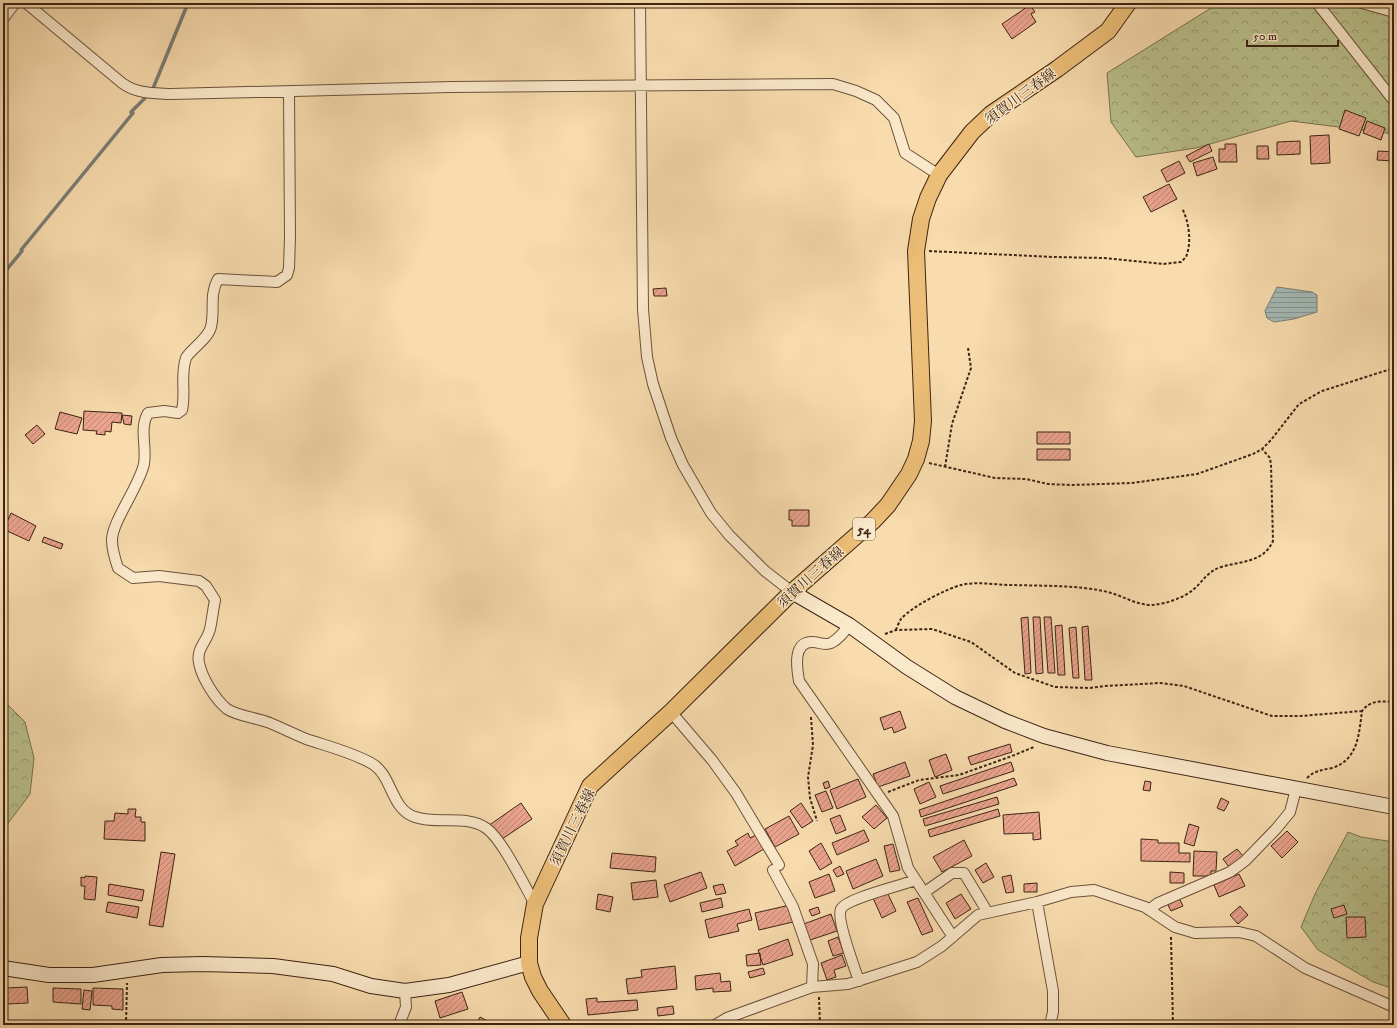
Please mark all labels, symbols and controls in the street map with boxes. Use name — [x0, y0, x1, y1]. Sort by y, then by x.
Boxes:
scale bar — [1247, 22, 1338, 48]
text: 50 m — [1253, 29, 1277, 44]
street label: 須賀川三春線 — [981, 65, 1060, 129]
road number: 54 — [853, 518, 875, 540]
street label: 須賀川三春線 — [773, 543, 848, 613]
street label: 須賀川三春線 — [546, 786, 599, 869]

